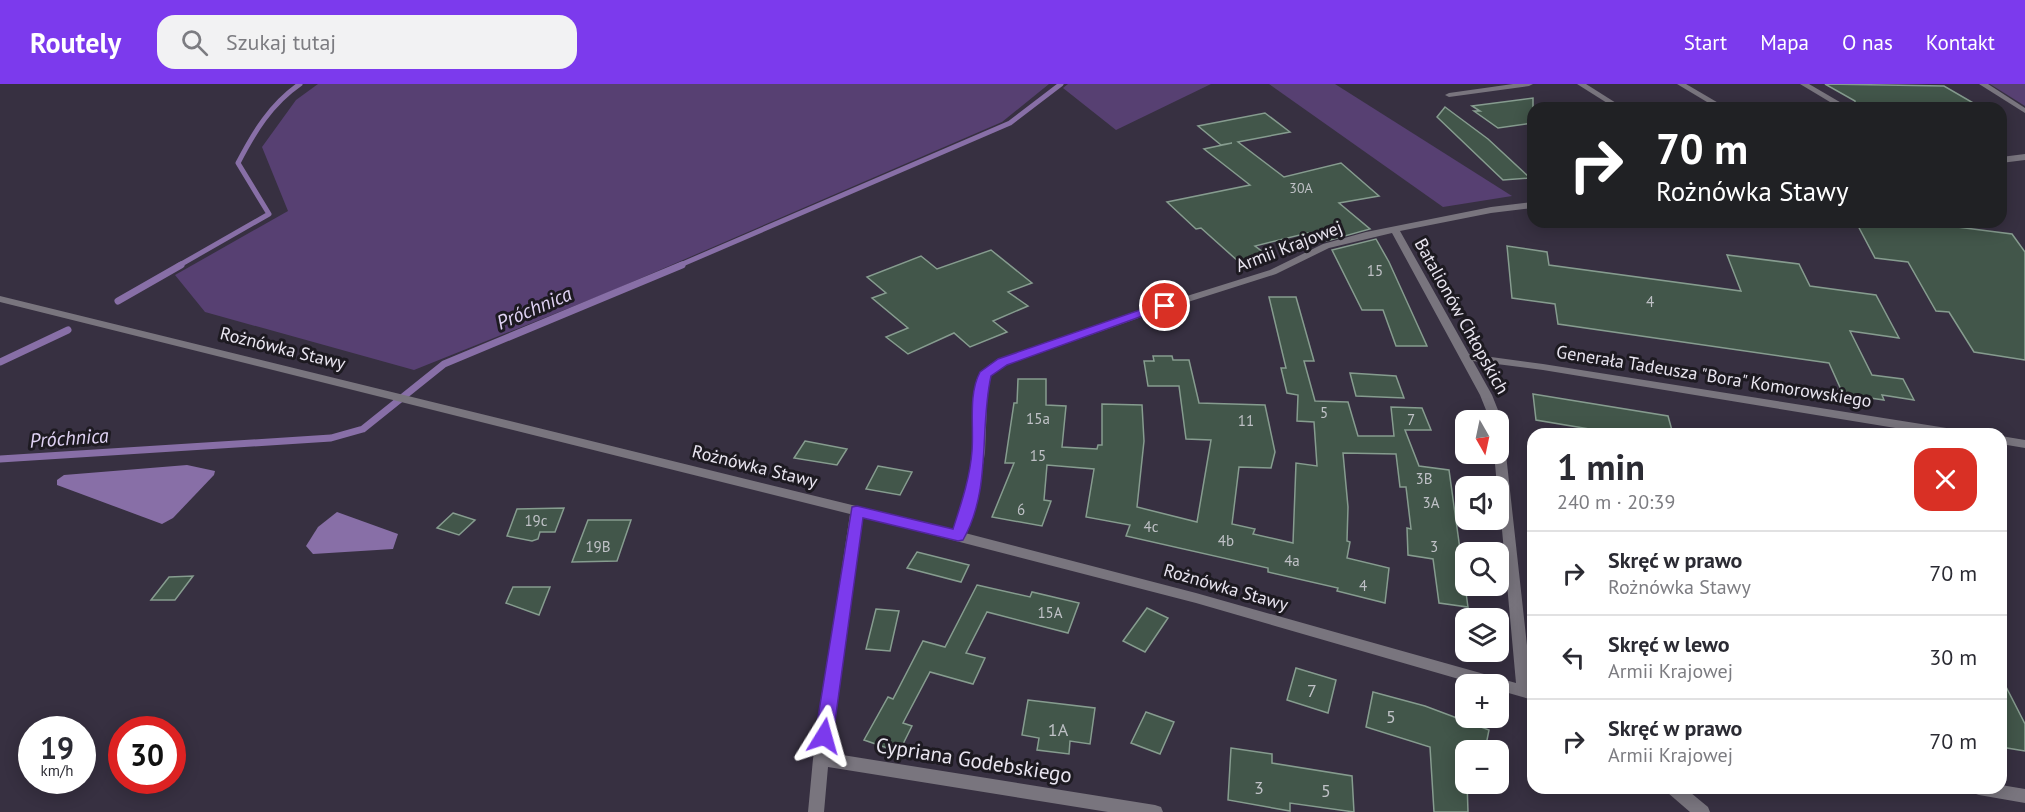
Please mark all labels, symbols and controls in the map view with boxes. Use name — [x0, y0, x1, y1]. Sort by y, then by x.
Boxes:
search box — [157, 15, 577, 69]
text: Routely — [30, 24, 121, 61]
icon: search — [178, 26, 211, 59]
text: Szukaj tutaj — [226, 28, 336, 56]
text: Start — [1684, 29, 1727, 56]
text: Mapa — [1760, 29, 1809, 56]
text: O nas — [1842, 29, 1893, 56]
text: Kontakt — [1926, 29, 1995, 56]
text: 70 m — [1656, 121, 1748, 176]
icon: right — [1557, 126, 1635, 204]
text: Rożnówka Stawy — [1656, 174, 1849, 208]
house number: 30A — [1289, 179, 1314, 197]
street label: Armii Krajowej — [1232, 215, 1346, 277]
street label: Batalionów Chłopskich — [1410, 234, 1514, 398]
house number: 15 — [1367, 261, 1383, 280]
water label: Próchnica — [492, 280, 576, 335]
pin — [1139, 280, 1190, 331]
icon: arrive — [1148, 289, 1181, 322]
house number: 4 — [1646, 292, 1654, 311]
street label: Rożnówka Stawy — [218, 321, 349, 375]
street label: Generała Tadeusza "Bora" Komorowskiego — [1555, 340, 1873, 412]
house number: 5 — [1320, 403, 1328, 422]
house number: 15a — [1026, 409, 1050, 428]
house number: 7 — [1407, 410, 1415, 429]
north arrow — [1455, 410, 1509, 464]
map controls — [1455, 410, 1509, 794]
house number: 11 — [1238, 411, 1254, 430]
water label: Próchnica — [29, 422, 110, 454]
street label: Rożnówka Stawy — [690, 439, 821, 493]
text: 1 min — [1557, 443, 1645, 490]
house number: 15 — [1030, 446, 1046, 465]
button: close — [1914, 448, 1977, 511]
house number: 3B — [1416, 469, 1432, 488]
button: sound — [1455, 476, 1509, 530]
text: 240 m · 20:39 — [1557, 489, 1675, 515]
house number: 3A — [1423, 493, 1440, 512]
house number: 6 — [1017, 500, 1025, 519]
house number: 19c — [524, 511, 548, 530]
house number: 4c — [1144, 517, 1159, 536]
house number: 4b — [1218, 531, 1234, 550]
house number: 19B — [585, 537, 611, 556]
house number: 3 — [1430, 537, 1438, 556]
button: search — [1455, 542, 1509, 596]
text: Skręć w prawo — [1608, 546, 1742, 574]
house number: 4a — [1284, 551, 1300, 570]
icon: right — [1557, 557, 1590, 590]
street label: Rożnówka Stawy — [1161, 558, 1291, 616]
text: 70 m — [1929, 559, 1977, 587]
text: Rożnówka Stawy — [1608, 574, 1751, 600]
house number: 4 — [1359, 576, 1367, 595]
house number: 15A — [1037, 603, 1063, 622]
button: layers — [1455, 608, 1509, 662]
text: Skręć w lewo — [1608, 630, 1729, 658]
icon: left — [1557, 641, 1590, 674]
text: 30 m — [1929, 643, 1977, 671]
text: Armii Krajowej — [1608, 658, 1733, 684]
button: + — [1455, 674, 1509, 728]
house number: 7 — [1307, 679, 1317, 702]
position arrow — [792, 704, 856, 768]
house number: 5 — [1386, 705, 1396, 728]
text: Skręć w prawo — [1608, 714, 1742, 742]
speed limit sign: 30 — [108, 716, 186, 794]
house number: 1A — [1048, 718, 1069, 741]
icon: right — [1557, 725, 1590, 758]
text: 70 m — [1929, 727, 1977, 755]
text: 19 — [40, 728, 74, 767]
street label: Cypriana Godebskiego — [874, 731, 1074, 789]
button: − — [1455, 740, 1509, 794]
text: Armii Krajowej — [1608, 742, 1733, 768]
text: km/h — [41, 761, 73, 780]
house number: 3 — [1254, 776, 1264, 799]
house number: 5 — [1321, 779, 1331, 802]

